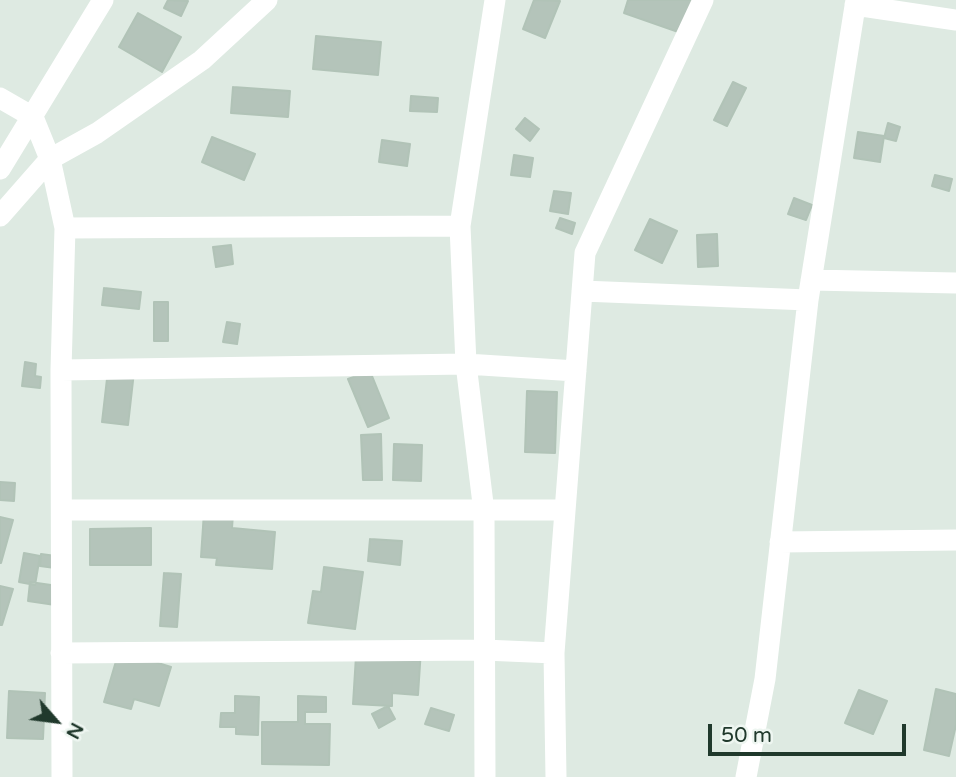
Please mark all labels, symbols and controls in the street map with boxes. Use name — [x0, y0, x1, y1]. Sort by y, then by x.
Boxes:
north arrow — [21, 686, 91, 756]
scale bar — [711, 710, 909, 754]
text: N — [61, 719, 88, 743]
text: 50 m — [721, 723, 772, 748]

